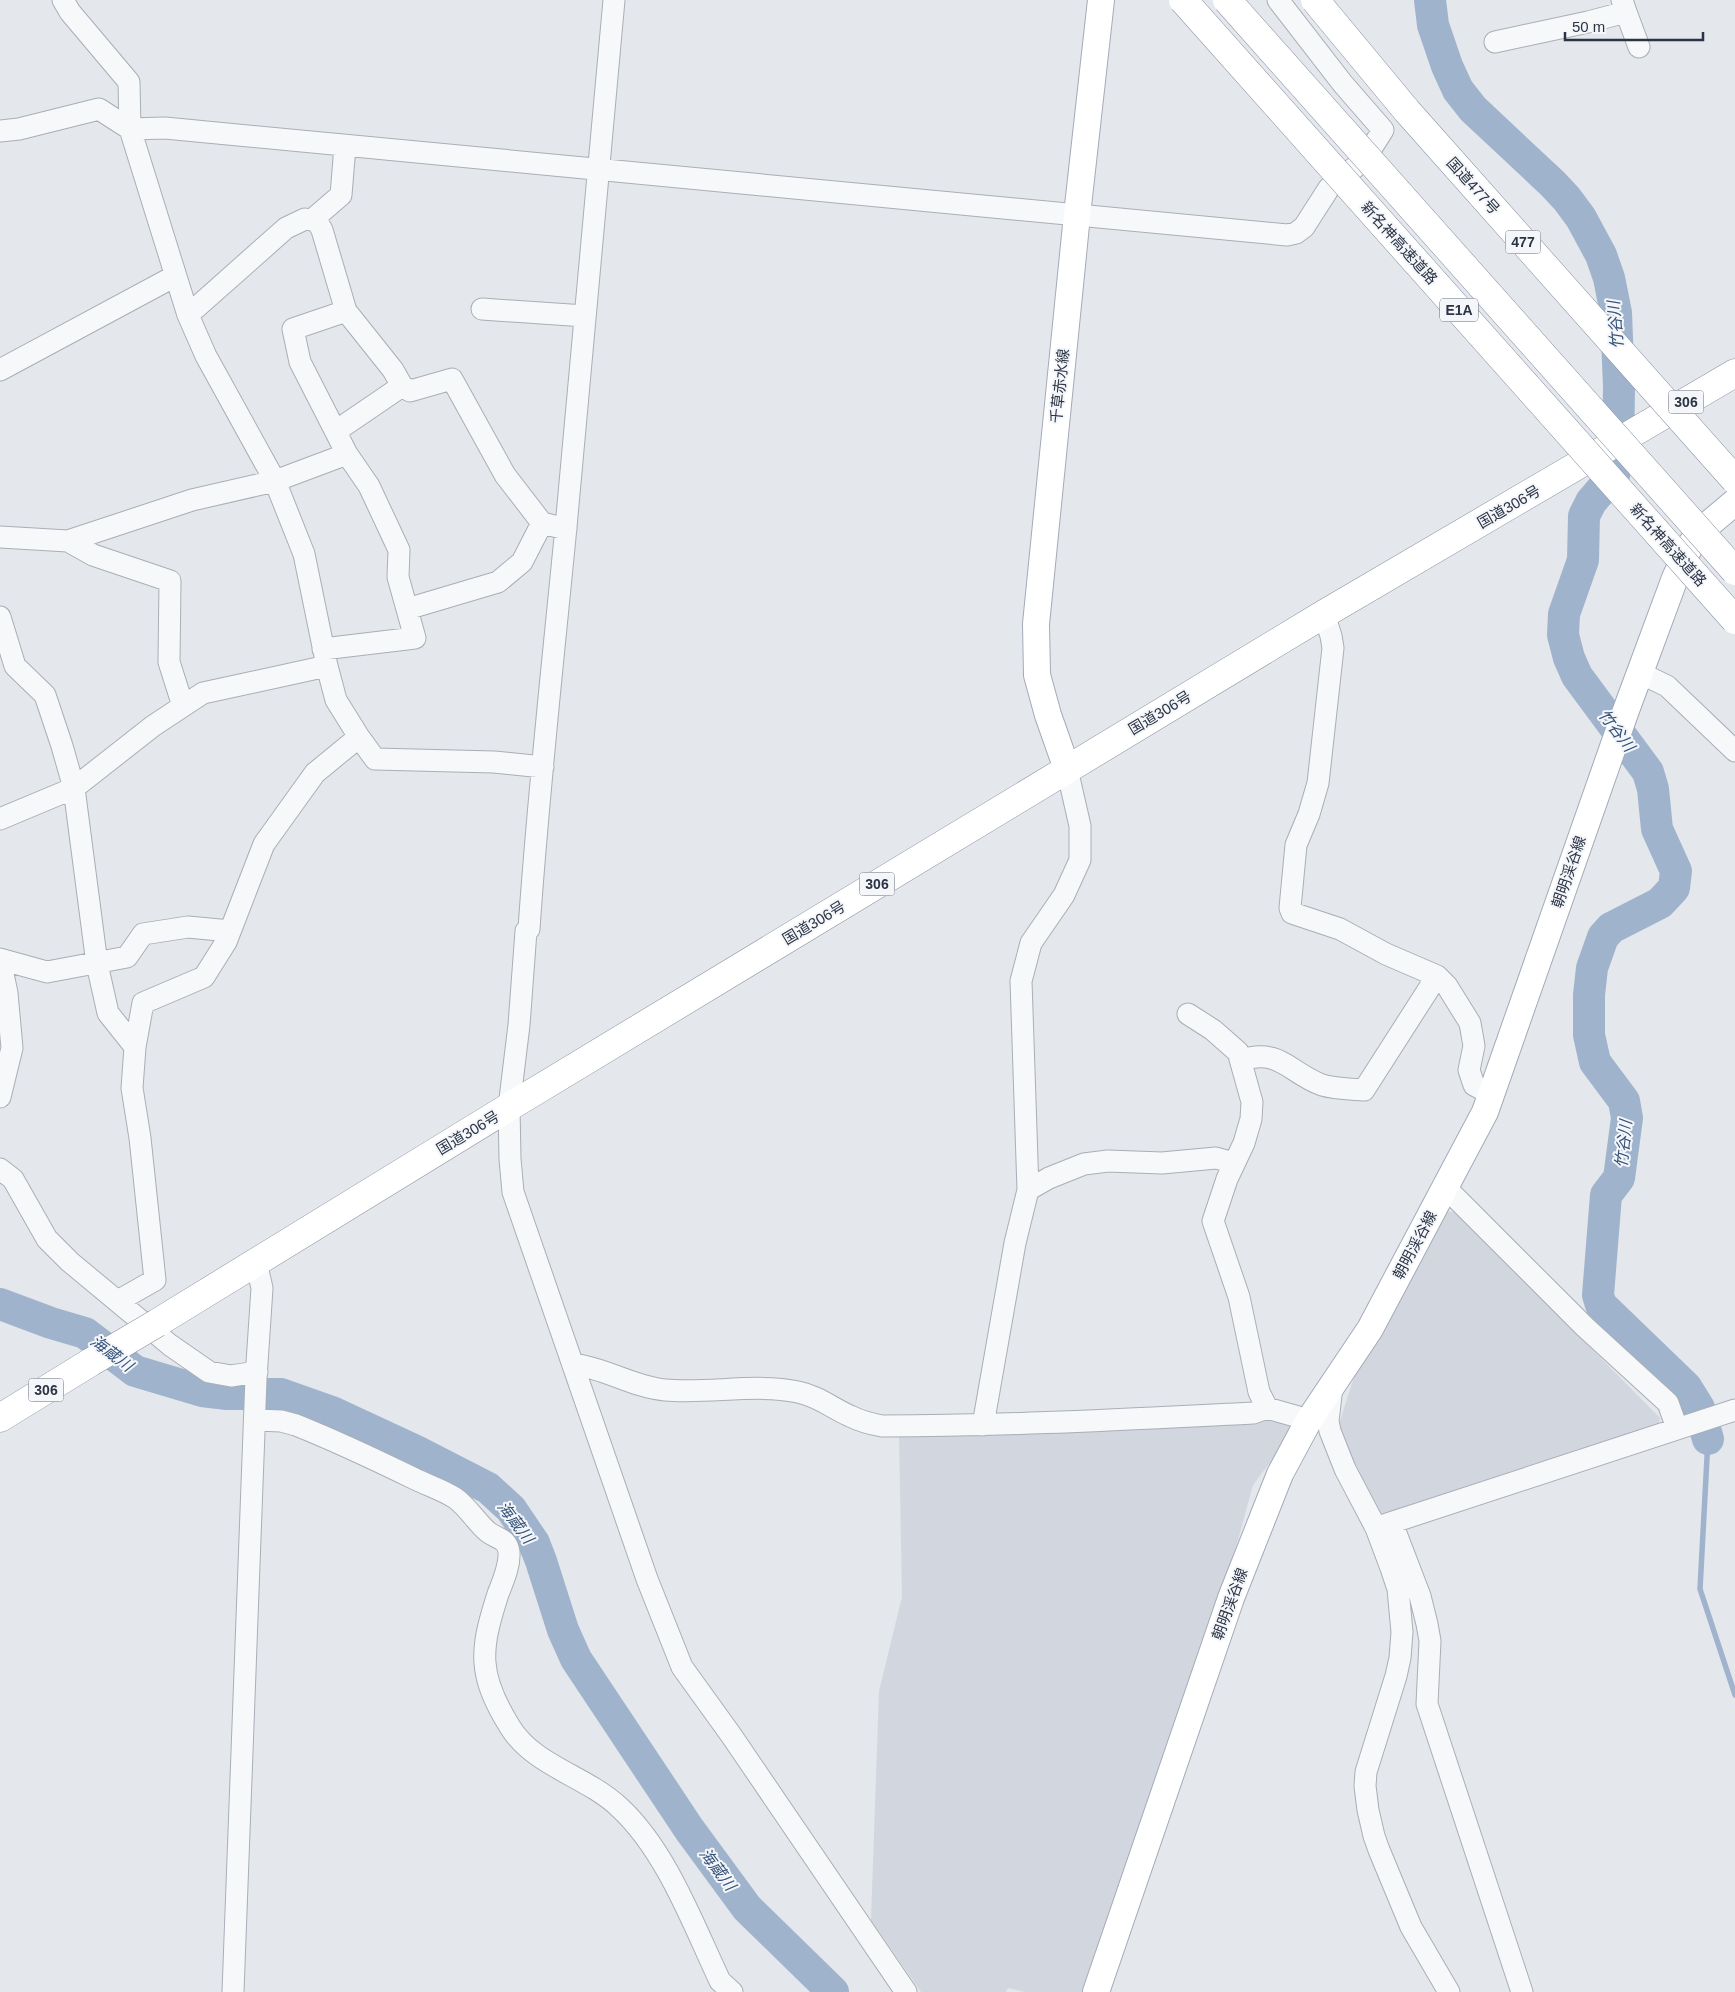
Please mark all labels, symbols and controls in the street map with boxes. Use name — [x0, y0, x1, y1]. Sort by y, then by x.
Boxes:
scale bar — [1565, 10, 1702, 42]
text: 50 m — [1572, 18, 1605, 35]
street label: 国道477号 — [1444, 154, 1503, 217]
street label: 新名神高速道路 — [1358, 198, 1441, 287]
road number: 477 — [1506, 230, 1540, 253]
road number: E1A — [1440, 298, 1478, 322]
water label: 竹谷川 — [1605, 298, 1626, 350]
street label: 千草赤水線 — [1047, 348, 1072, 424]
road number: 306 — [1668, 391, 1704, 414]
street label: 国道306号 — [1474, 482, 1543, 531]
street label: 新名神高速道路 — [1627, 500, 1710, 589]
street label: 国道306号 — [1125, 687, 1194, 738]
water label: 竹谷川 — [1595, 706, 1639, 756]
street label: 朝明渓谷線 — [1548, 834, 1589, 910]
road number: 306 — [860, 872, 894, 896]
street label: 国道306号 — [779, 897, 848, 948]
street label: 国道306号 — [433, 1107, 502, 1158]
water label: 竹谷川 — [1613, 1117, 1635, 1169]
street label: 朝明渓谷線 — [1389, 1208, 1440, 1282]
water label: 海蔵川 — [87, 1332, 138, 1376]
road number: 306 — [28, 1378, 64, 1402]
water label: 海蔵川 — [494, 1498, 538, 1548]
street label: 朝明渓谷線 — [1209, 1566, 1250, 1642]
water label: 海蔵川 — [696, 1845, 740, 1895]

